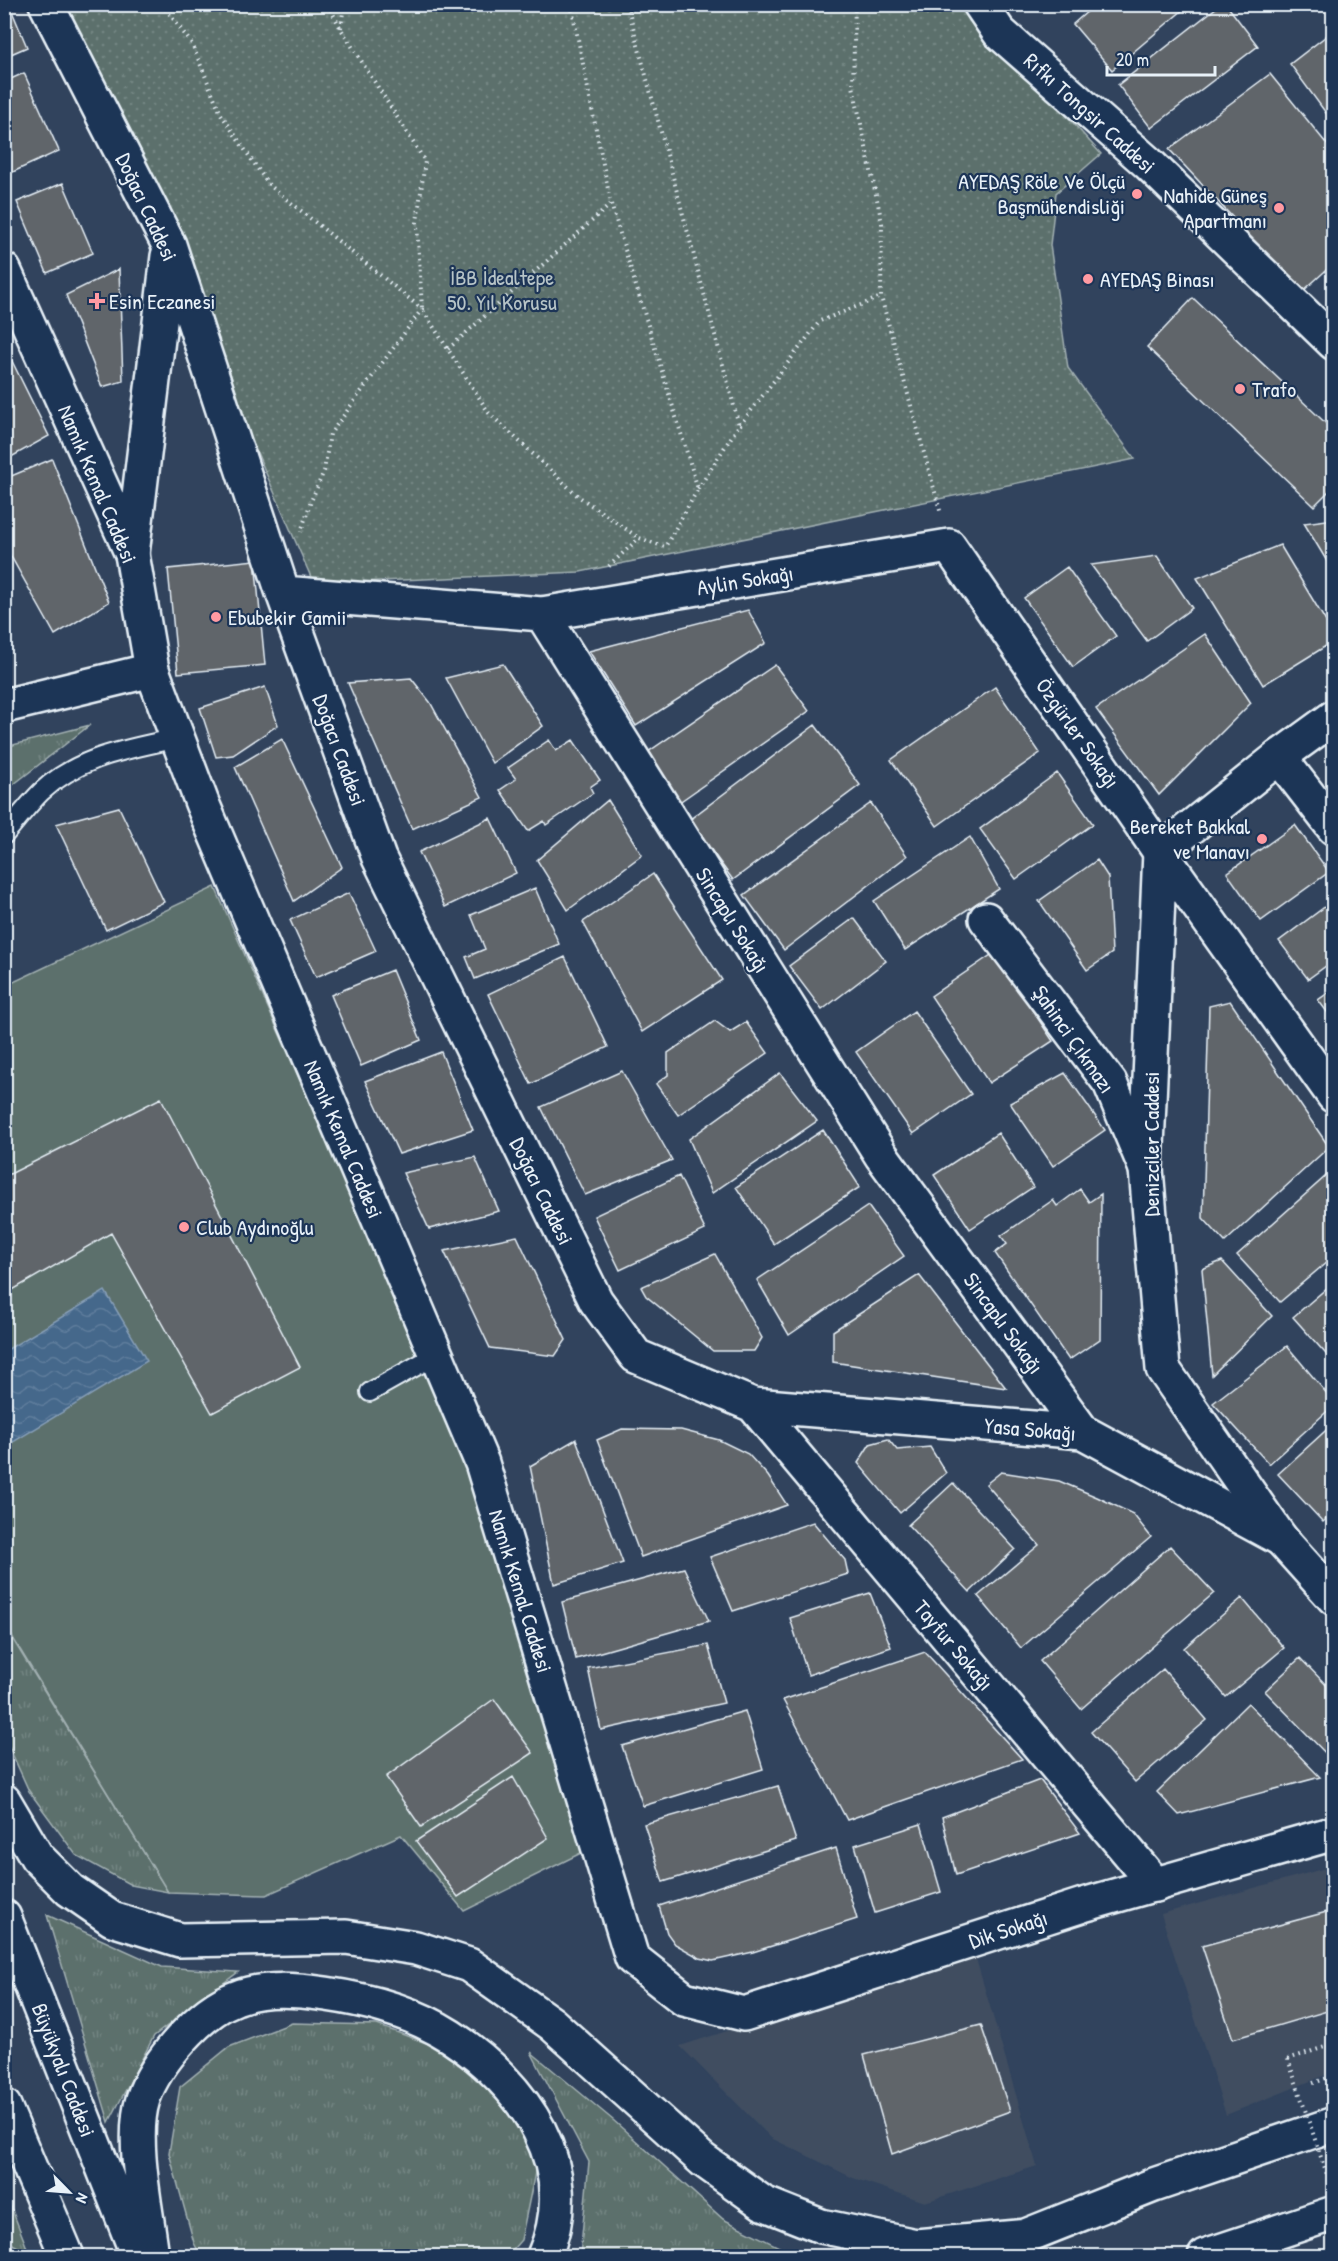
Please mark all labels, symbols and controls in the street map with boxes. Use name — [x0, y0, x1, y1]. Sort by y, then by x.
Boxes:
scale bar — [1107, 39, 1215, 77]
street label: Rıfkı Tongsir Caddesi — [1018, 46, 1162, 180]
text: 20 m — [1116, 47, 1149, 72]
street label: Doğacı Caddesi — [109, 148, 185, 266]
place label: AYEDAŞ Röle Ve Ölçü Başmühendisliği — [958, 166, 1125, 221]
place label: Nahide Güneş Apartmanı — [1164, 180, 1267, 235]
marker: AYEDAŞ Röle Ve Ölçü Başmühendisliği — [1130, 187, 1144, 201]
marker: Nahide Güneş Apartmanı — [1272, 201, 1286, 215]
park label: İBB İdealtepe 50. Yıl Korusu — [447, 262, 557, 317]
place label: AYEDAŞ Binası — [1100, 264, 1215, 294]
marker: AYEDAŞ Binası — [1081, 272, 1095, 286]
place label: Esin Eczanesi — [109, 286, 216, 316]
marker: Esin Eczanesi — [90, 294, 104, 308]
place label: Trafo — [1252, 374, 1296, 404]
marker: Trafo — [1233, 382, 1247, 396]
street label: Namık Kemal Caddesi — [51, 400, 145, 568]
street label: Aylin Sokağı — [695, 558, 795, 602]
place label: Ebubekir Camii — [228, 602, 347, 632]
marker: Ebubekir Camii — [209, 610, 223, 624]
street label: Özgürler Sokağı — [1029, 672, 1127, 794]
street label: Doğacı Caddesi — [306, 690, 374, 810]
place label: Bereket Bakkal ve Manavı — [1130, 811, 1250, 866]
marker: Bereket Bakkal ve Manavı — [1255, 832, 1269, 846]
street label: Sincaplı Sokağı — [689, 862, 777, 978]
street label: Şahinci Çıkmazı — [1026, 979, 1122, 1099]
street label: Namık Kemal Caddesi — [297, 1055, 391, 1223]
street label: Denizciler Caddesi — [1136, 1071, 1166, 1217]
street label: Doğacı Caddesi — [503, 1132, 581, 1250]
place label: Club Aydınoğlu — [196, 1212, 314, 1242]
marker: Club Aydınoğlu — [177, 1220, 191, 1234]
street label: Sincaplı Sokağı — [957, 1266, 1051, 1380]
street label: Yasa Sokağı — [983, 1410, 1077, 1448]
street label: Namık Kemal Caddesi — [482, 1506, 560, 1676]
street label: Tayfur Sokağı — [907, 1593, 1001, 1697]
street label: Dik Sokağı — [965, 1902, 1051, 1956]
street label: Büyükyalı Caddesi — [25, 1999, 103, 2141]
north arrow — [39, 2162, 99, 2222]
text: N — [71, 2190, 94, 2207]

